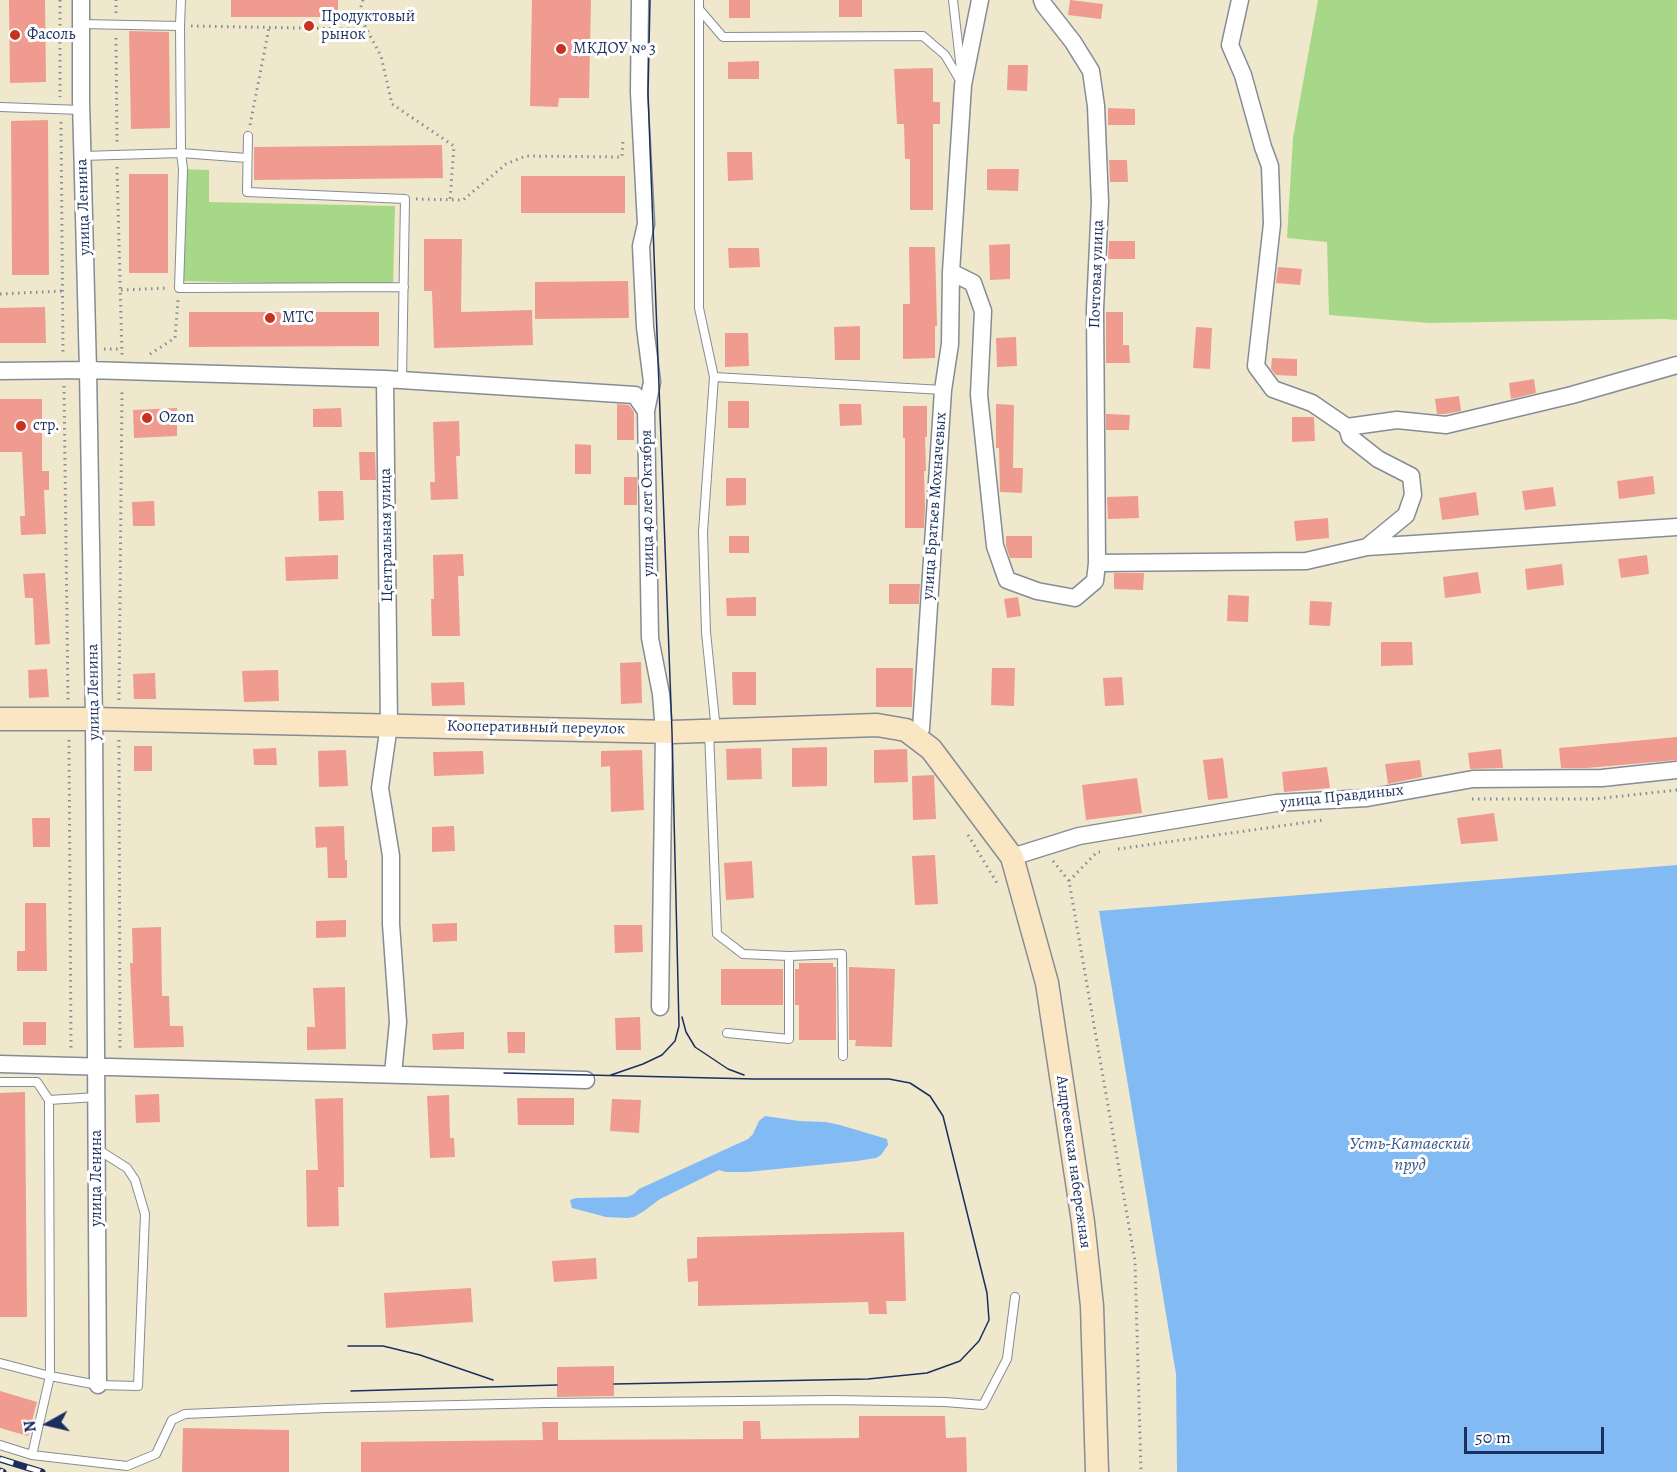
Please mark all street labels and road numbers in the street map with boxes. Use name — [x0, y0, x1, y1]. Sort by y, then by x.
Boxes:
street label: улица Ленина — [73, 158, 95, 256]
street label: Почтовая улица — [1086, 219, 1108, 329]
street label: улица Братьев Мохначевых — [919, 411, 951, 601]
street label: улица 40 лет Октября — [637, 429, 659, 577]
street label: Центральная улица — [376, 468, 398, 602]
street label: улица Ленина — [84, 643, 104, 741]
street label: Кооперативный переулок — [447, 717, 625, 739]
street label: улица Правдиных — [1279, 781, 1405, 813]
street label: Андреевская набережная — [1051, 1074, 1095, 1250]
street label: улица Ленина — [87, 1130, 107, 1226]

